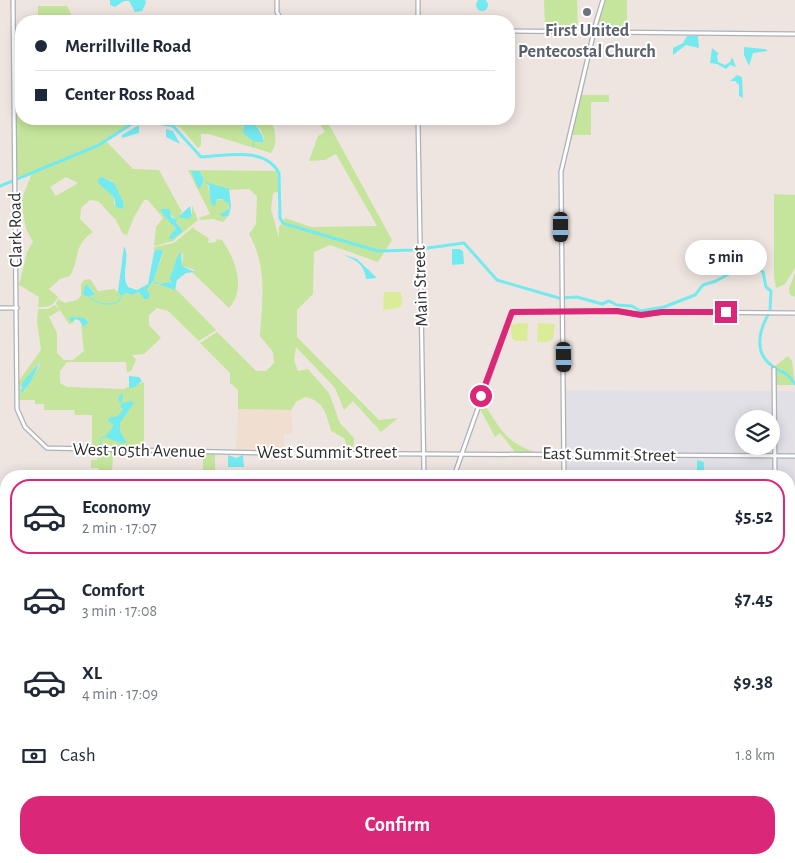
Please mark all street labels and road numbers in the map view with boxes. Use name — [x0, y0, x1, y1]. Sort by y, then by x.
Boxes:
street label: Clark Road — [6, 192, 26, 268]
street label: Main Street — [411, 245, 431, 327]
street label: West 105th Avenue — [72, 441, 206, 461]
street label: West Summit Street — [257, 444, 398, 462]
street label: East Summit Street — [542, 445, 676, 465]

